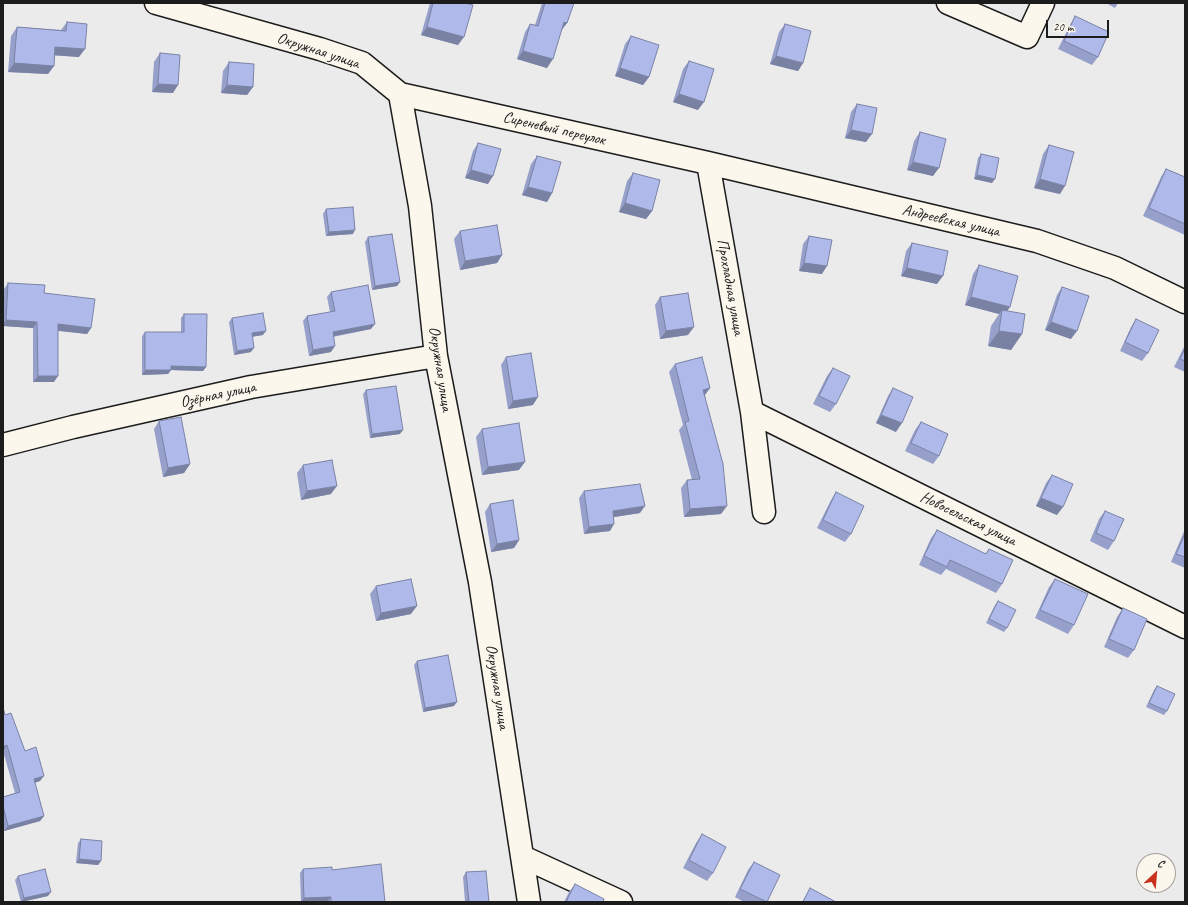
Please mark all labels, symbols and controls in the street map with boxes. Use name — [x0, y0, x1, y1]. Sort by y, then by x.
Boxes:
scale bar — [1048, 12, 1111, 38]
text: 20 m — [1053, 19, 1073, 35]
street label: Окружная улица — [274, 29, 362, 73]
street label: Сиреневый переулок — [501, 108, 607, 150]
street label: Андреевская улица — [900, 200, 1002, 242]
street label: Прохладная улица — [712, 237, 748, 337]
street label: Окружная улица — [424, 325, 456, 413]
street label: Озёрная улица — [179, 378, 257, 412]
street label: Новосельская улица — [917, 487, 1019, 551]
street label: Окружная улица — [481, 643, 513, 731]
north arrow — [1136, 853, 1176, 893]
text: С — [1155, 856, 1166, 871]

